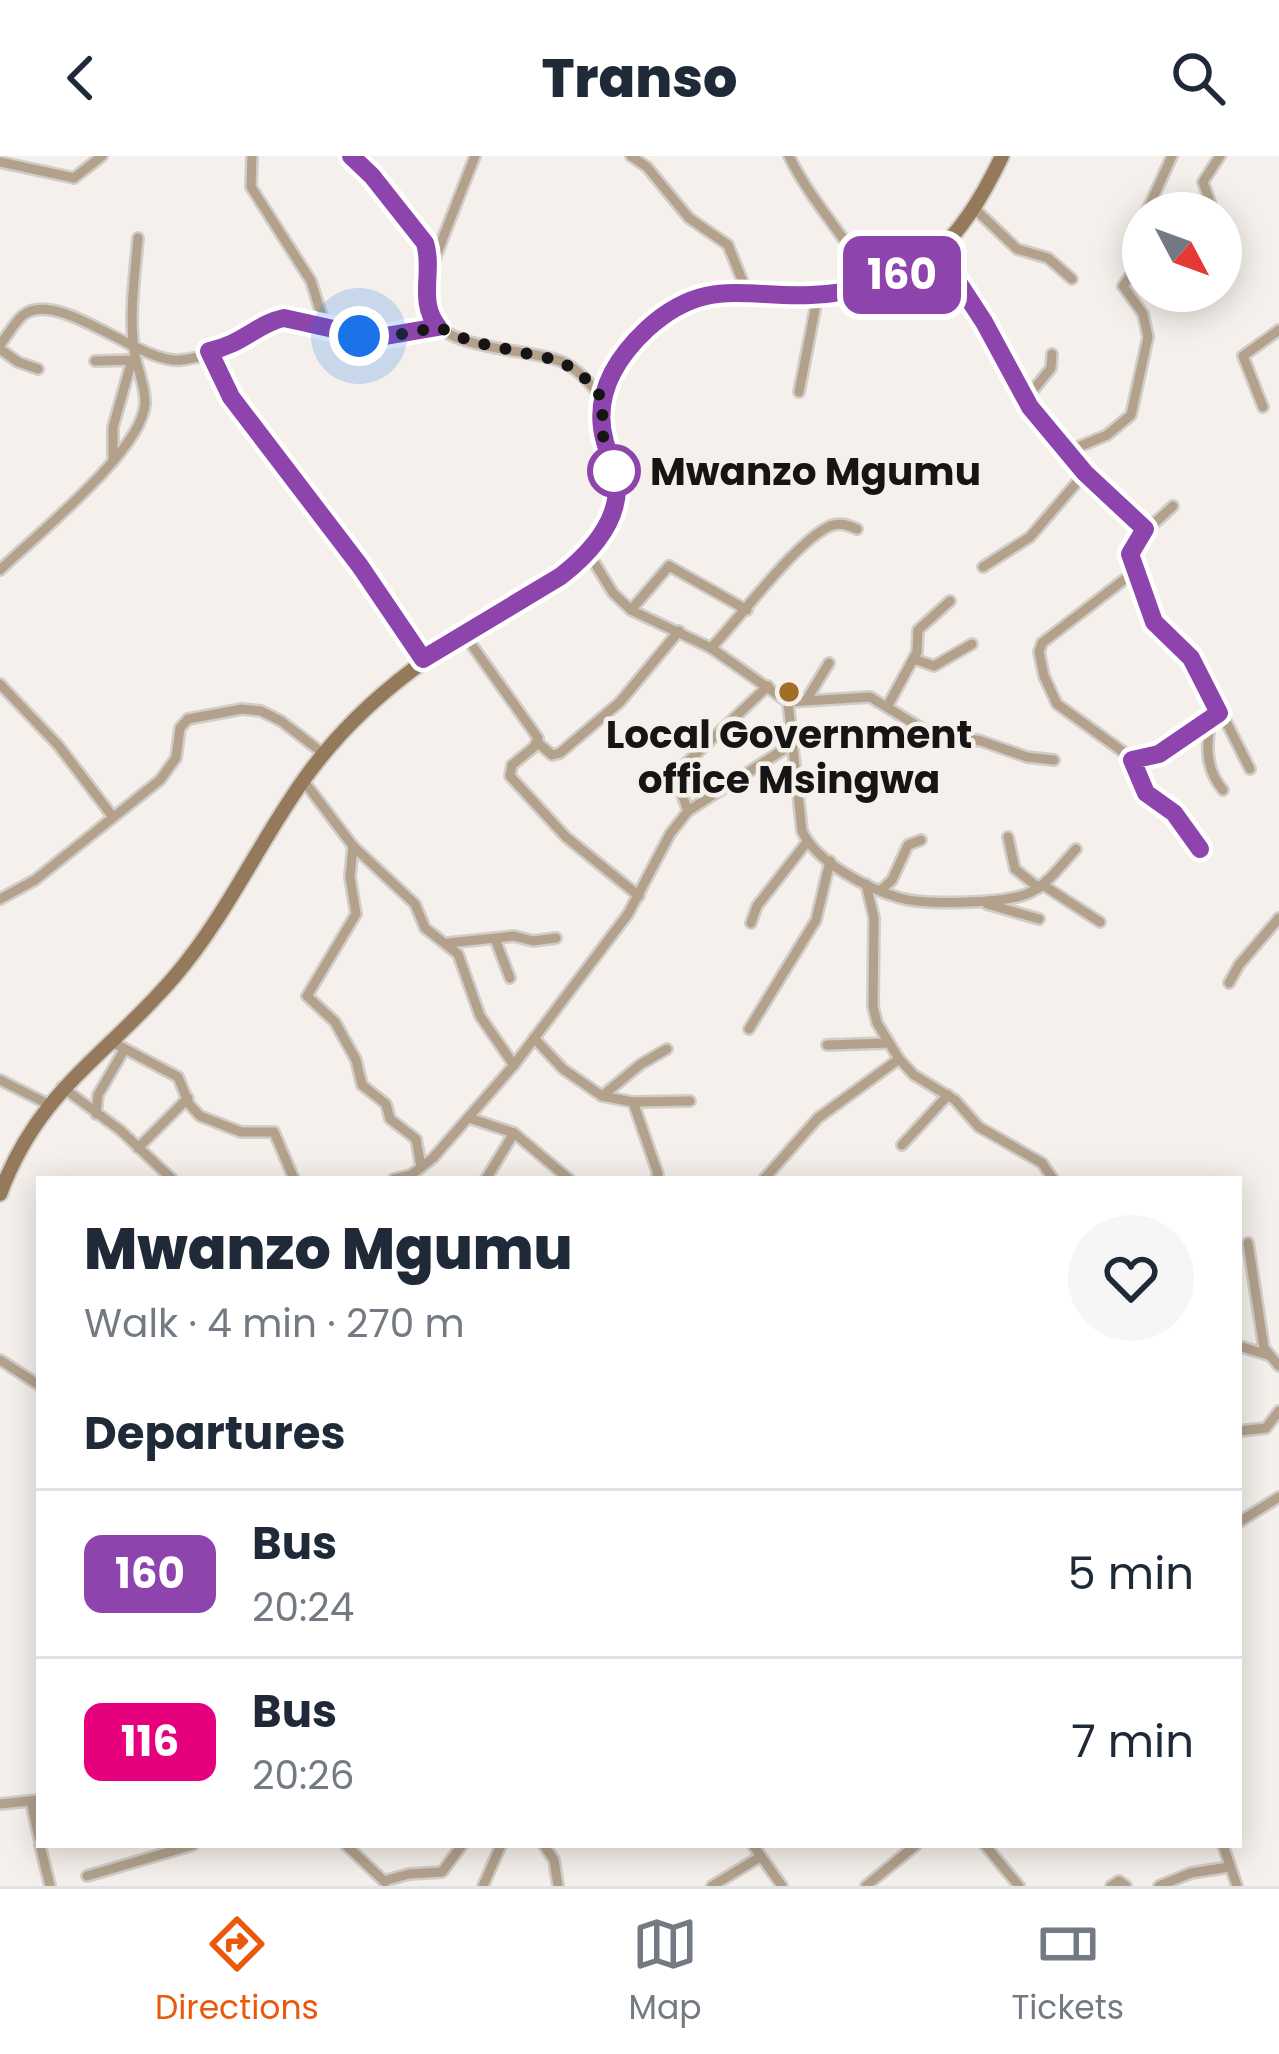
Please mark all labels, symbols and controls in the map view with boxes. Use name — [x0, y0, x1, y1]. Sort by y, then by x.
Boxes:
text: Transo — [542, 40, 737, 116]
icon: back — [48, 45, 114, 111]
icon: search — [1165, 45, 1231, 111]
north arrow — [1122, 192, 1242, 312]
map controls — [1122, 192, 1242, 312]
line badge: 160 — [833, 236, 971, 314]
text: 160 — [867, 245, 937, 304]
your location — [329, 306, 389, 366]
place label: Mwanzo Mgumu — [650, 444, 981, 499]
marker: Mwanzo Mgumu — [589, 446, 639, 496]
marker: Local Government office Msingwa — [776, 679, 802, 705]
place label: Local Government office Msingwa — [606, 707, 972, 807]
text: Mwanzo Mgumu — [84, 1209, 573, 1289]
button: heart — [1068, 1215, 1194, 1341]
text: Walk · 4 min · 270 m — [84, 1296, 465, 1351]
text: Departures — [84, 1402, 346, 1465]
text: Bus — [252, 1512, 337, 1575]
text: 5 min — [1068, 1542, 1194, 1605]
text: 160 — [115, 1544, 185, 1603]
text: 20:24 — [252, 1580, 354, 1635]
text: Bus — [252, 1680, 337, 1743]
text: 7 min — [1071, 1710, 1194, 1773]
text: 116 — [121, 1712, 179, 1771]
text: 20:26 — [252, 1748, 354, 1803]
tab: Directions — [155, 1911, 319, 2033]
tab: Map — [629, 1911, 702, 2033]
tab: Tickets — [1011, 1911, 1124, 2033]

